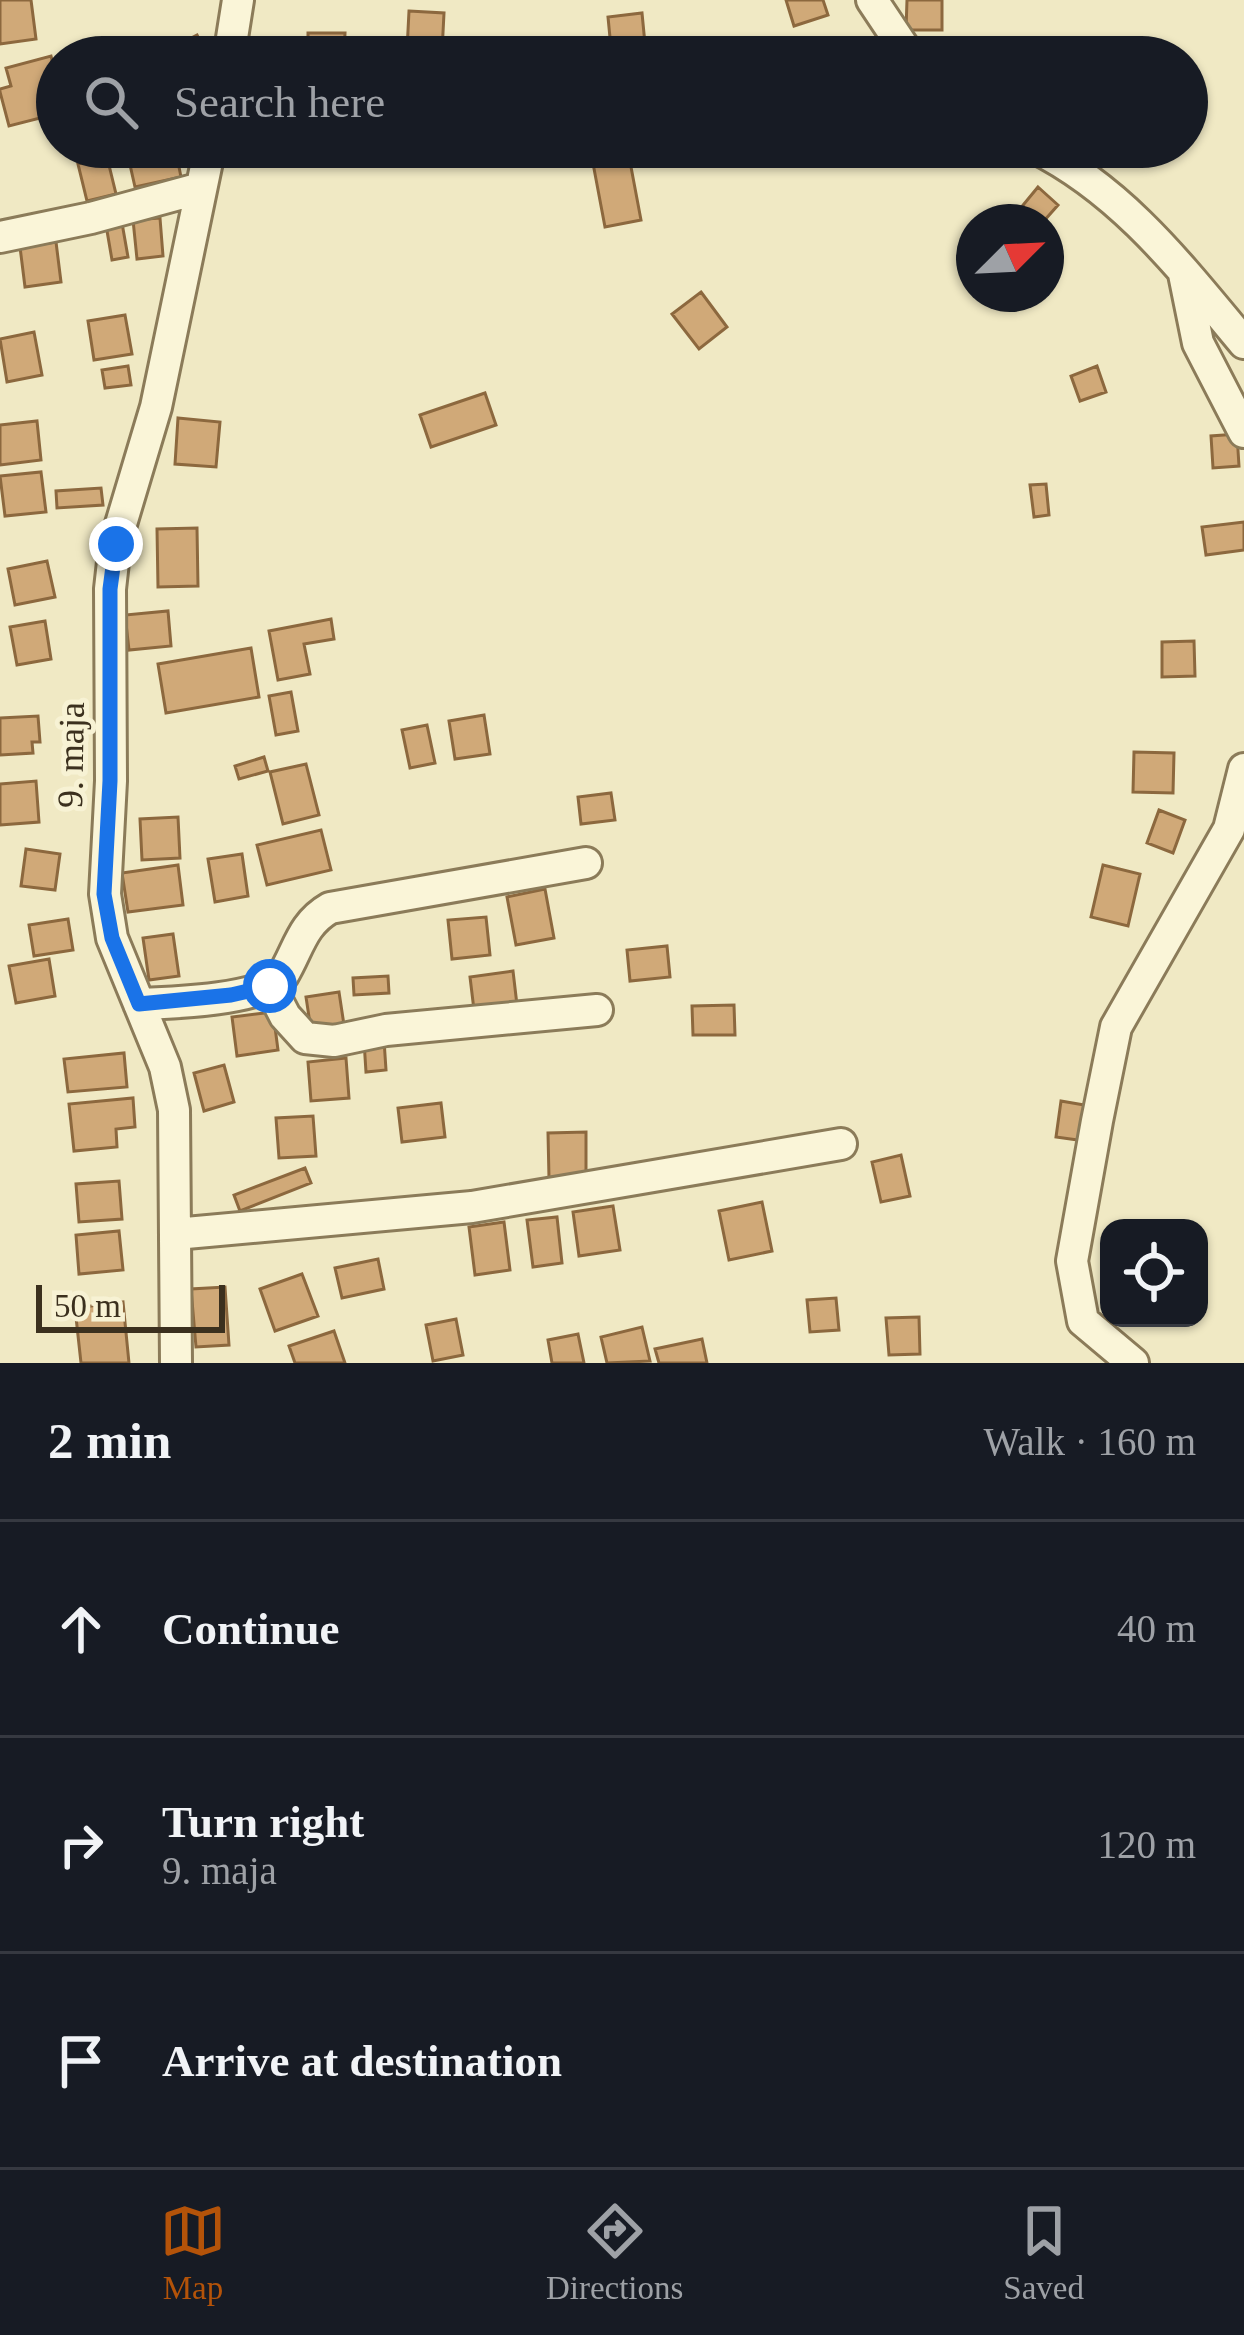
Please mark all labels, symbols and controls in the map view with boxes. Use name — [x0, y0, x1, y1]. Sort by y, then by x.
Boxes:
search box — [36, 36, 1208, 168]
icon: search — [78, 69, 144, 135]
text: Search here — [174, 77, 385, 127]
north arrow — [956, 204, 1064, 312]
route end — [89, 517, 143, 571]
street label: 9. maja — [50, 702, 92, 808]
route start — [243, 959, 297, 1013]
map controls — [1100, 1219, 1208, 1327]
button: locate — [1100, 1219, 1208, 1327]
scale bar — [36, 1279, 225, 1332]
text: 50 m — [54, 1288, 121, 1324]
text: 2 min — [48, 1413, 171, 1469]
text: Walk · 160 m — [984, 1420, 1196, 1463]
icon: ahead — [48, 1596, 114, 1662]
text: Continue — [162, 1604, 340, 1654]
text: 40 m — [1117, 1607, 1196, 1650]
text: Turn right — [162, 1797, 364, 1847]
icon: right — [48, 1812, 114, 1878]
text: 120 m — [1097, 1823, 1196, 1866]
text: 9. maja — [162, 1849, 277, 1892]
icon: arrive — [48, 2028, 114, 2094]
text: Arrive at destination — [162, 2036, 562, 2086]
tab: Map — [160, 2198, 226, 2307]
tab: Directions — [546, 2198, 683, 2307]
tab: Saved — [1003, 2198, 1084, 2307]

